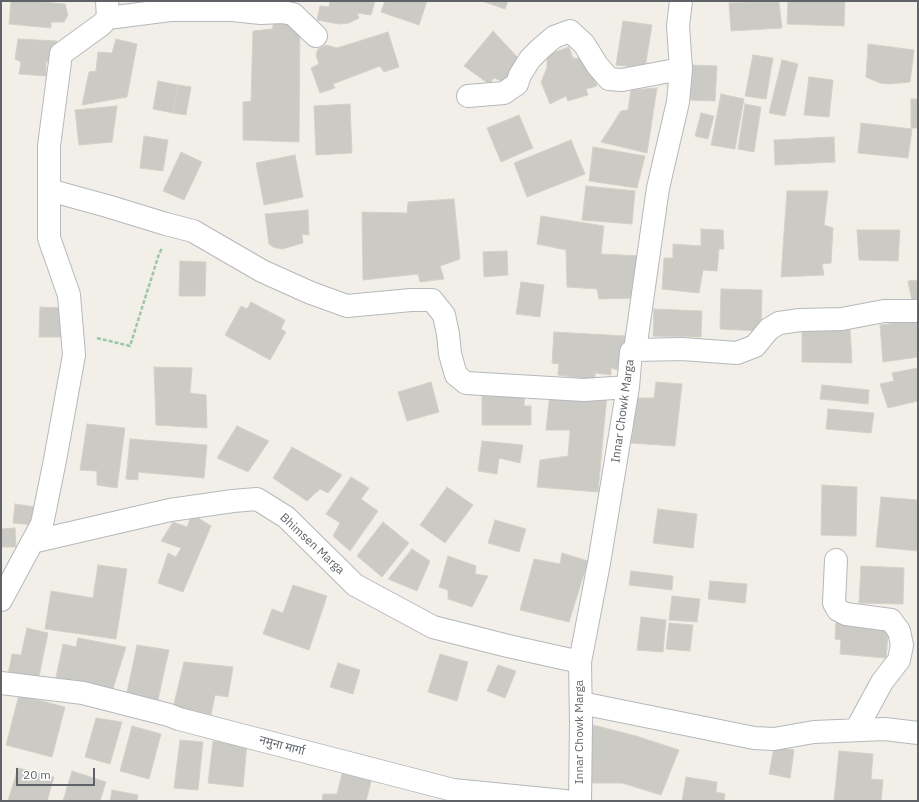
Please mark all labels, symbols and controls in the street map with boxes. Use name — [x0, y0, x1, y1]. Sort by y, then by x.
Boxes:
street label: Innar Chowk Marga — [609, 358, 637, 464]
street label: Bhimsen Marga — [277, 510, 347, 578]
street label: Innar Chowk Marga — [573, 680, 587, 784]
street label: नमुना मार्गा — [258, 733, 306, 759]
scale bar — [18, 760, 97, 786]
text: 20 m — [23, 767, 51, 782]

